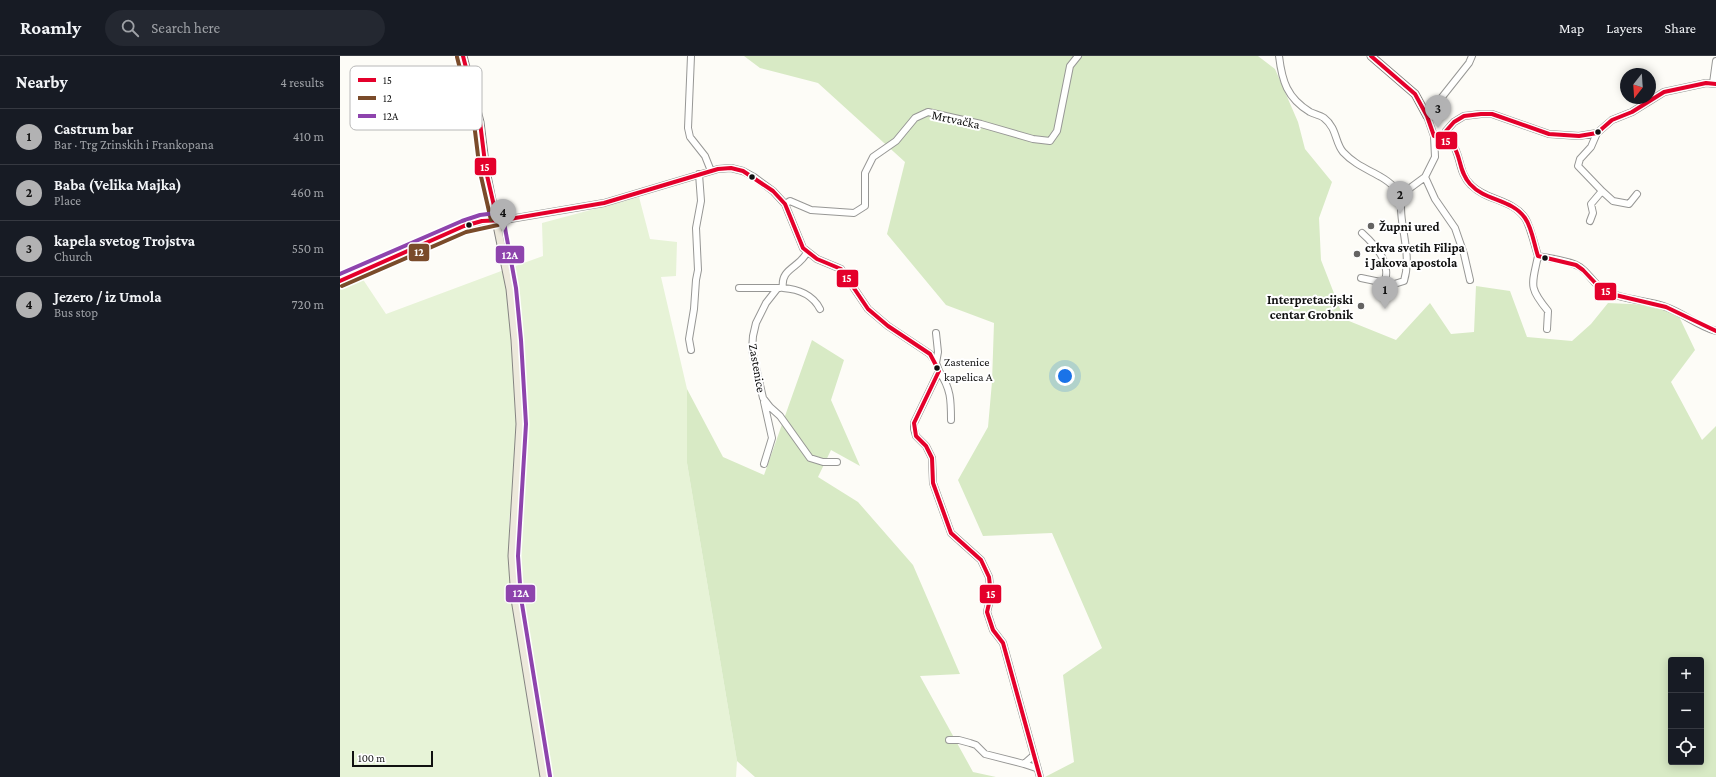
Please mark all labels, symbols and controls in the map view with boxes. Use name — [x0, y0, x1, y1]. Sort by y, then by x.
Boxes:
search box — [105, 10, 385, 46]
text: Roamly — [20, 17, 81, 38]
icon: search — [119, 17, 141, 39]
text: Search here — [151, 20, 220, 36]
text: Map — [1559, 20, 1584, 36]
text: Layers — [1606, 20, 1643, 36]
text: Share — [1665, 20, 1696, 36]
legend — [350, 66, 482, 130]
north arrow — [1620, 68, 1656, 104]
text: Nearby — [16, 73, 68, 92]
text: 15 — [383, 74, 392, 86]
text: 4 results — [280, 75, 324, 90]
text: 12 — [383, 92, 392, 104]
pin: 3 — [1425, 95, 1451, 128]
street label: Mrtvačka — [930, 107, 981, 132]
text: 12A — [383, 110, 399, 122]
text: Castrum bar — [54, 121, 133, 137]
unlabelled marker — [1593, 127, 1603, 137]
text: 1 — [27, 129, 31, 144]
text: 410 m — [293, 129, 324, 144]
line badge: 15 — [1435, 131, 1458, 150]
text: 15 — [1441, 135, 1451, 147]
text: Bar · Trg Zrinskih i Frankopana — [54, 137, 214, 152]
line badge: 15 — [474, 157, 497, 176]
text: 15 — [480, 161, 490, 173]
unlabelled marker — [747, 172, 757, 182]
text: Baba (Velika Majka) — [54, 177, 182, 193]
pin: 2 — [1387, 181, 1413, 214]
text: 2 — [26, 185, 32, 200]
text: 460 m — [291, 185, 324, 200]
text: Place — [54, 193, 81, 208]
pin: 4 — [490, 199, 516, 232]
place label: Župni ured — [1379, 219, 1440, 234]
unlabelled marker — [464, 220, 474, 230]
marker: Župni ured — [1366, 221, 1376, 231]
text: kapela svetog Trojstva — [54, 233, 195, 249]
place label: crkva svetih Filipa i Jakova apostola — [1365, 240, 1466, 270]
text: 3 — [26, 241, 32, 256]
text: 550 m — [292, 241, 324, 256]
line badge: 12 — [408, 243, 430, 262]
line badge: 12A — [495, 245, 525, 264]
text: 12 — [414, 246, 424, 258]
text: Church — [54, 249, 92, 264]
text: 12A — [502, 249, 519, 261]
marker: crkva svetih Filipa i Jakova apostola — [1352, 249, 1362, 259]
unlabelled marker — [1540, 253, 1550, 263]
line badge: 15 — [836, 269, 859, 288]
text: 15 — [842, 272, 852, 284]
pin: 1 — [1372, 276, 1398, 309]
line badge: 15 — [1594, 282, 1617, 301]
text: 15 — [1601, 285, 1611, 297]
text: Jezero / iz Umola — [54, 289, 162, 305]
place label: Interpretacijski centar Grobnik — [1267, 292, 1354, 322]
text: 4 — [25, 297, 33, 312]
text: 720 m — [292, 297, 324, 312]
marker: Interpretacijski centar Grobnik — [1356, 301, 1366, 311]
text: Bus stop — [54, 305, 98, 320]
street label: Zastenice — [746, 343, 769, 394]
place label: Zastenice kapelica A — [944, 355, 993, 384]
marker: Zastenice kapelica A — [932, 363, 942, 373]
your location — [1055, 366, 1075, 386]
line badge: 12A — [505, 584, 536, 603]
line badge: 15 — [979, 584, 1002, 604]
text: 12A — [513, 587, 530, 599]
text: 15 — [986, 588, 996, 600]
map controls — [1668, 657, 1704, 765]
button: + — [1668, 657, 1704, 693]
button: − — [1668, 693, 1704, 729]
button: locate — [1668, 729, 1704, 765]
scale bar — [352, 749, 433, 768]
text: 100 m — [358, 752, 385, 764]

